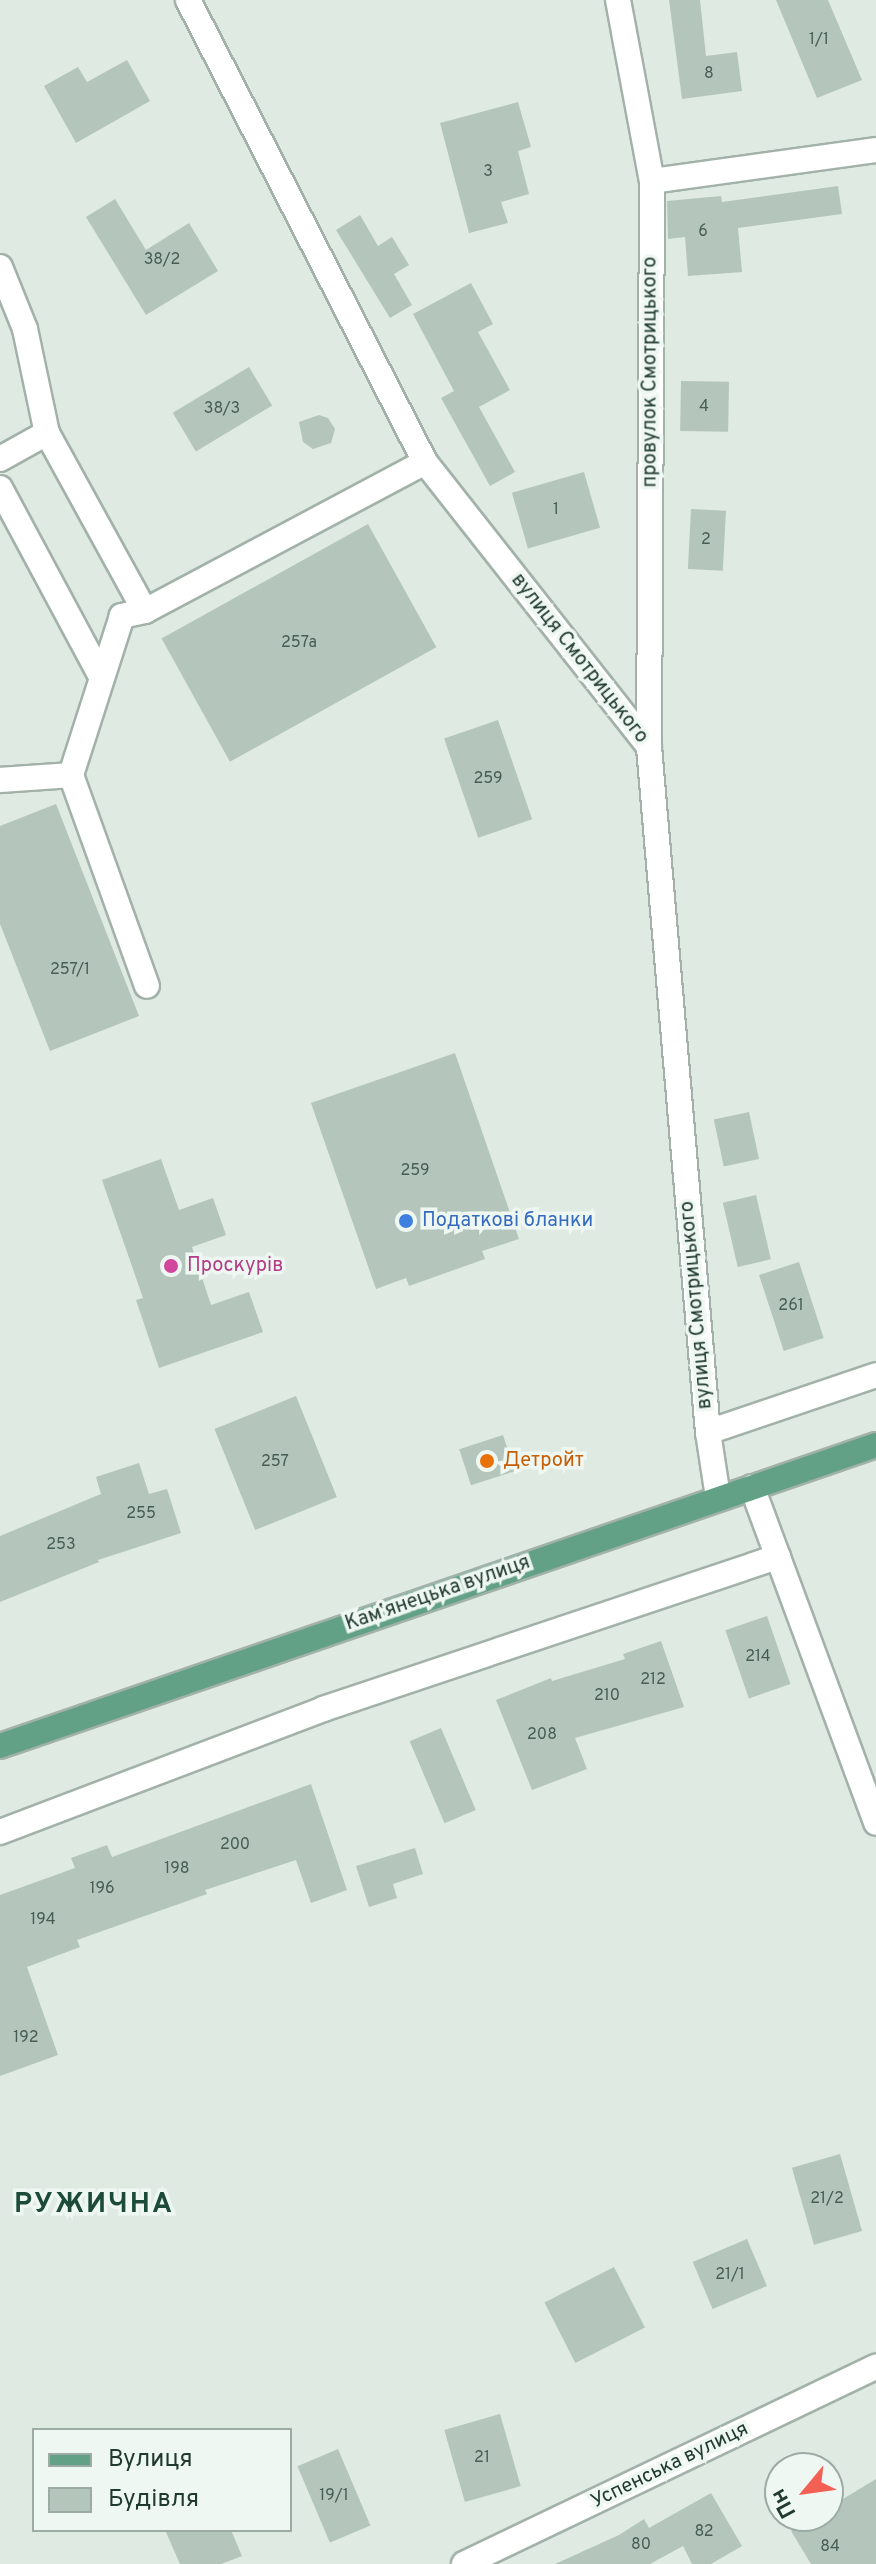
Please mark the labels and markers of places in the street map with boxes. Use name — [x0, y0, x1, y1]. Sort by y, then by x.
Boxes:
place label: Податкові бланки — [422, 1209, 593, 1233]
marker: Податкові бланки — [397, 1212, 415, 1230]
place label: Проскурів — [187, 1254, 283, 1278]
marker: Проскурів — [162, 1257, 180, 1275]
place label: Детройт — [503, 1449, 584, 1473]
marker: Детройт — [478, 1452, 496, 1470]

